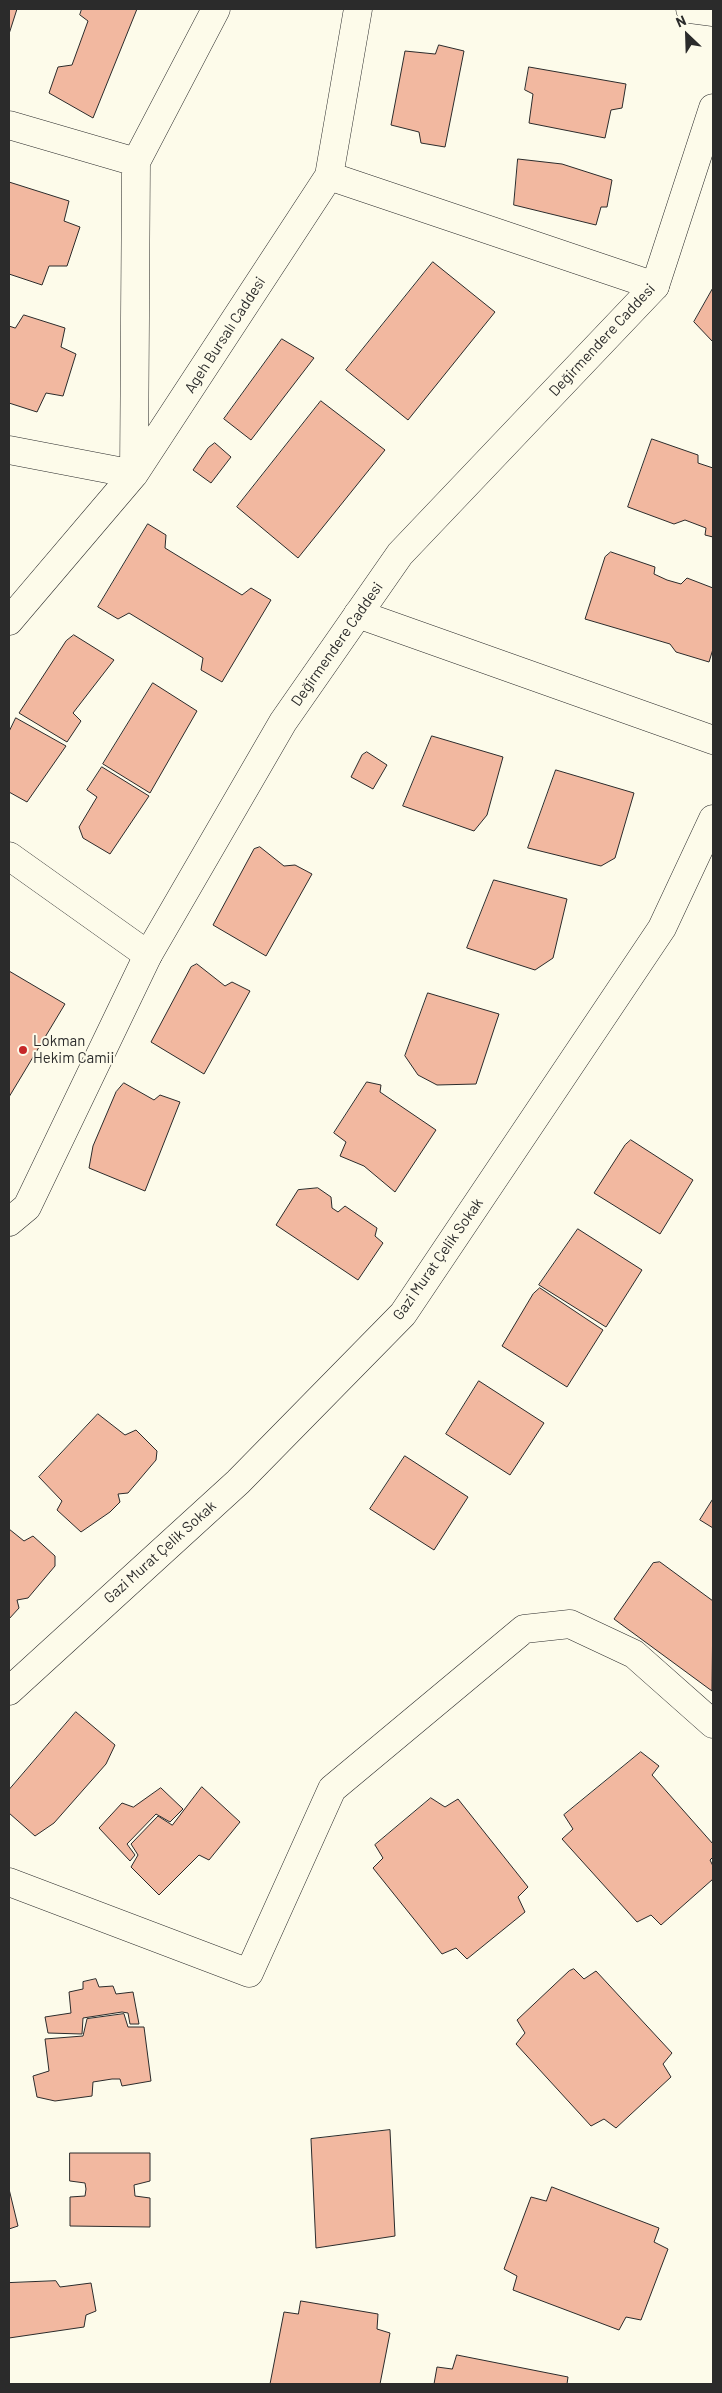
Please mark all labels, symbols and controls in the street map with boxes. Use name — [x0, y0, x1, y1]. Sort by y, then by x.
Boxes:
north arrow — [662, 10, 712, 60]
text: N — [673, 11, 688, 30]
street label: Ageh Bursalı Caddesi — [181, 273, 269, 397]
street label: Değirmendere Caddesi — [545, 280, 659, 400]
street label: Değirmendere Caddesi — [287, 578, 387, 710]
place label: Lokman Hekim Camii — [33, 1032, 114, 1067]
marker: Lokman Hekim Camii — [17, 1044, 29, 1056]
street label: Gazi Murat Çelik Sokak — [389, 1194, 487, 1324]
street label: Gazi Murat Çelik Sokak — [100, 1497, 220, 1607]

